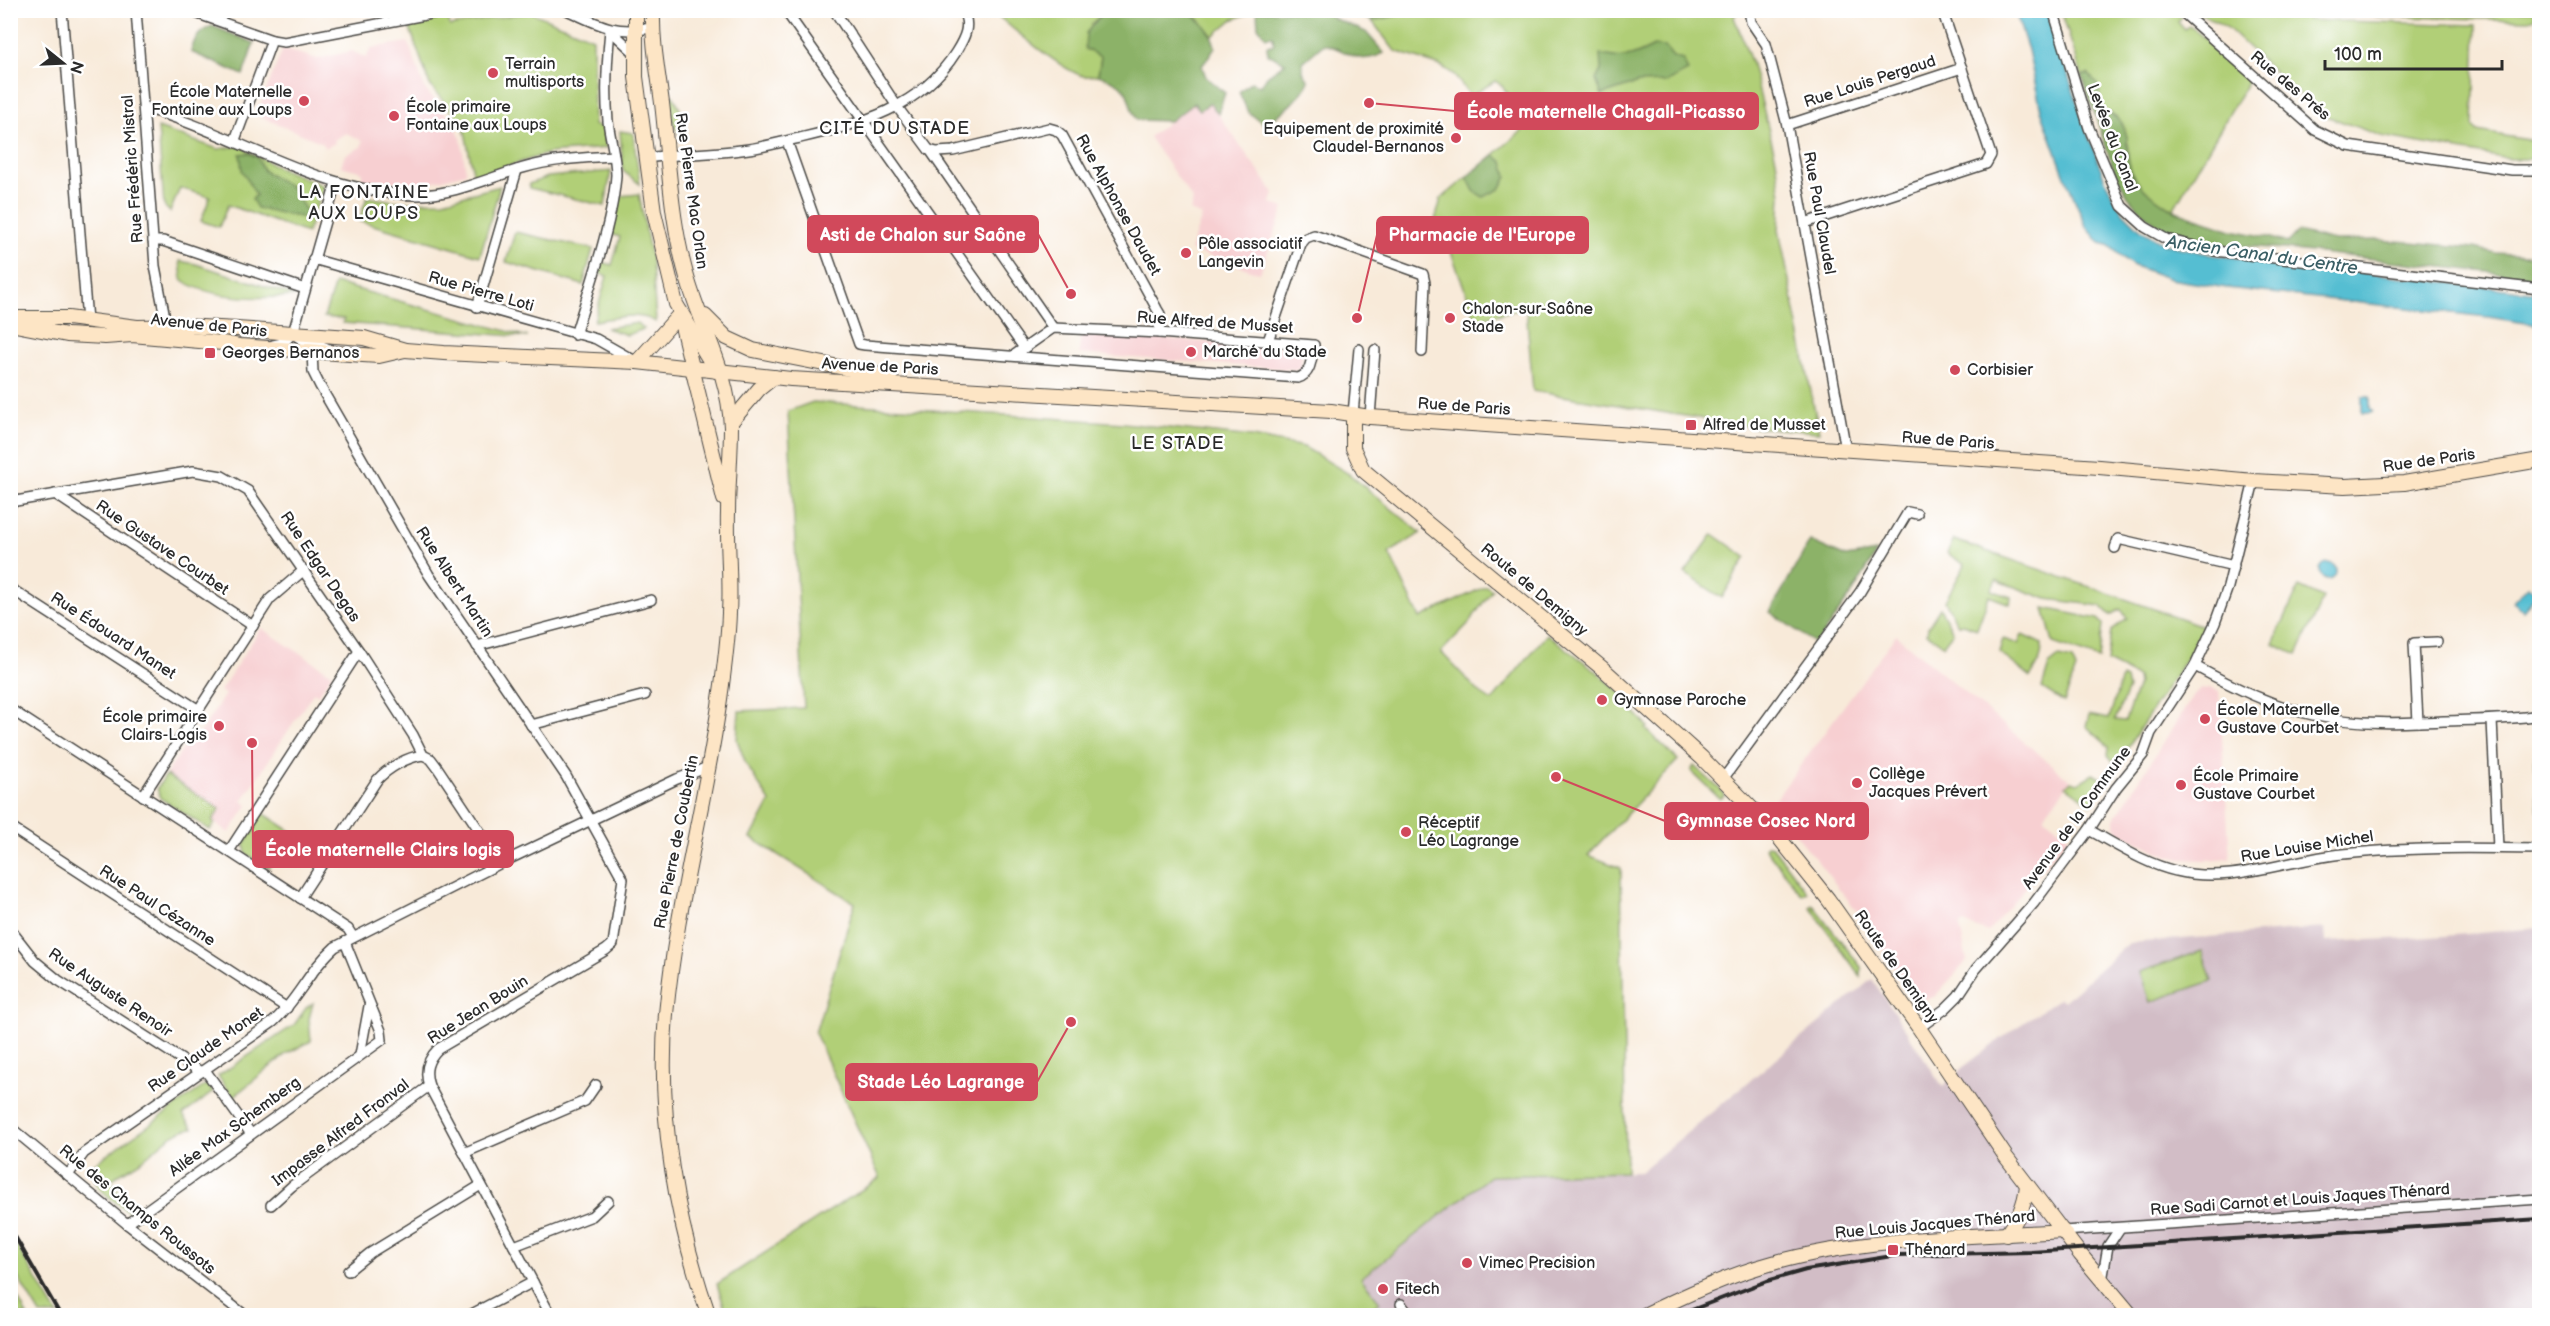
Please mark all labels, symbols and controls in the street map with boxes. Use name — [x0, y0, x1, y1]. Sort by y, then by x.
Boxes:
north arrow — [33, 33, 93, 93]
scale bar — [2325, 33, 2502, 71]
text: 100 m — [2334, 44, 2382, 65]
street label: Rue des Prés — [2246, 47, 2334, 125]
street label: Rue Louis Pergaud — [1802, 52, 1938, 112]
place label: Terrain multisports — [505, 55, 584, 92]
text: N — [65, 59, 87, 76]
marker: Terrain multisports — [486, 66, 500, 80]
place label: École Maternelle Fontaine aux Loups — [151, 81, 293, 120]
street label: Levée du Canal — [2083, 82, 2141, 194]
callout: École maternelle Chagall-Picasso — [1455, 93, 1758, 129]
street label: Rue Frédéric Mistral — [118, 94, 148, 244]
marker: École Maternelle Fontaine aux Loups — [297, 94, 311, 108]
place label: École primaire Fontaine aux Loups — [406, 96, 547, 135]
text: École maternelle Chagall-Picasso — [1467, 100, 1745, 123]
marker: École primaire Fontaine aux Loups — [387, 109, 401, 123]
street label: Rue Pierre Mac Orlan — [671, 112, 711, 270]
district label: CITÉ DU STADE — [819, 116, 971, 139]
place label: Equipement de proximité Claudel-Bernanos — [1263, 120, 1444, 157]
street label: Rue Alphonse Daudet — [1071, 131, 1165, 279]
marker: Equipement de proximité Claudel-Bernanos — [1449, 131, 1463, 145]
street label: Rue Paul Claudel — [1799, 150, 1839, 276]
district label: LA FONTAINE AUX LOUPS — [298, 182, 430, 224]
callout: Asti de Chalon sur Saône — [808, 216, 1038, 252]
callout: Pharmacie de l'Europe — [1377, 217, 1588, 253]
text: Asti de Chalon sur Saône — [819, 225, 1026, 246]
text: Pharmacie de l'Europe — [1388, 225, 1576, 246]
water label: Ancien Canal du Centre — [2164, 231, 2359, 279]
place label: Pôle associatif Langevin — [1198, 235, 1303, 272]
marker: Pôle associatif Langevin — [1179, 246, 1193, 260]
street label: Rue Pierre Loti — [426, 268, 536, 316]
place label: Chalon-sur-Saône Stade — [1462, 300, 1593, 337]
street label: Rue Alfred de Musset — [1136, 308, 1294, 338]
street label: Avenue de Paris — [150, 310, 268, 342]
marker: Chalon-sur-Saône Stade — [1443, 311, 1457, 325]
place label: Marché du Stade — [1203, 343, 1327, 362]
place label: Georges Bernanos — [222, 344, 359, 363]
marker: Marché du Stade — [1184, 345, 1198, 359]
marker: Georges Bernanos — [203, 346, 217, 360]
street label: Avenue de Paris — [821, 354, 939, 380]
place label: Corbisier — [1967, 361, 2033, 380]
marker: Corbisier — [1948, 363, 1962, 377]
street label: Rue de Paris — [1417, 394, 1511, 420]
place label: Alfred de Musset — [1703, 416, 1826, 435]
marker: Alfred de Musset — [1684, 418, 1698, 432]
street label: Rue de Paris — [1901, 428, 1995, 454]
district label: LE STADE — [1131, 433, 1225, 454]
street label: Rue de Paris — [2382, 445, 2476, 477]
street label: Rue Gustave Courbet — [92, 496, 232, 600]
street label: Rue Edgar Degas — [276, 508, 364, 626]
street label: Rue Albert Martin — [411, 523, 497, 641]
street label: Route de Demigny — [1477, 540, 1592, 641]
street label: Rue Édouard Manet — [47, 587, 180, 684]
place label: Gymnase Paroche — [1614, 691, 1747, 710]
marker: Gymnase Paroche — [1595, 693, 1609, 707]
place label: École Maternelle Gustave Courbet — [2217, 699, 2340, 738]
place label: École primaire Clairs-Logis — [102, 706, 208, 745]
marker: École Maternelle Gustave Courbet — [2198, 712, 2212, 726]
marker: École primaire Clairs-Logis — [212, 719, 226, 733]
street label: Avenue de la Commune — [2019, 742, 2136, 893]
street label: Rue Pierre de Coubertin — [651, 753, 703, 931]
place label: Collège Jacques Prévert — [1869, 765, 1988, 802]
place label: École Primaire Gustave Courbet — [2193, 765, 2315, 804]
marker: Collège Jacques Prévert — [1850, 776, 1864, 790]
marker: École Primaire Gustave Courbet — [2174, 778, 2188, 792]
callout: Gymnase Cosec Nord — [1665, 803, 1868, 839]
text: Gymnase Cosec Nord — [1676, 811, 1856, 832]
place label: Réceptif Léo Lagrange — [1418, 814, 1520, 851]
marker: Réceptif Léo Lagrange — [1399, 825, 1413, 839]
street label: Rue Louise Michel — [2239, 827, 2375, 867]
callout: École maternelle Clairs logis — [253, 831, 513, 867]
text: École maternelle Clairs logis — [265, 838, 501, 861]
street label: Rue Paul Cézanne — [95, 861, 219, 951]
street label: Route de Demigny — [1850, 907, 1943, 1028]
street label: Rue Auguste Renoir — [44, 944, 176, 1042]
street label: Rue Jean Bouin — [424, 972, 532, 1048]
street label: Rue Claude Monet — [145, 1003, 267, 1097]
callout: Stade Léo Lagrange — [846, 1064, 1037, 1100]
text: Stade Léo Lagrange — [858, 1072, 1024, 1093]
street label: Allée Max Schemberg — [166, 1073, 304, 1181]
street label: Impasse Alfred Fronval — [269, 1075, 413, 1191]
street label: Rue des Champs Roussots — [55, 1141, 219, 1279]
street label: Rue Sadi Carnot et Louis Jaques Thénard — [2149, 1180, 2451, 1220]
street label: Rue Louis Jacques Thénard — [1834, 1207, 2036, 1243]
place label: Thénard — [1905, 1241, 1965, 1260]
marker: Thénard — [1886, 1243, 1900, 1257]
place label: Vimec Precision — [1479, 1254, 1595, 1273]
marker: Vimec Precision — [1460, 1256, 1474, 1270]
place label: Fitech — [1395, 1280, 1440, 1299]
marker: Fitech — [1376, 1282, 1390, 1296]

